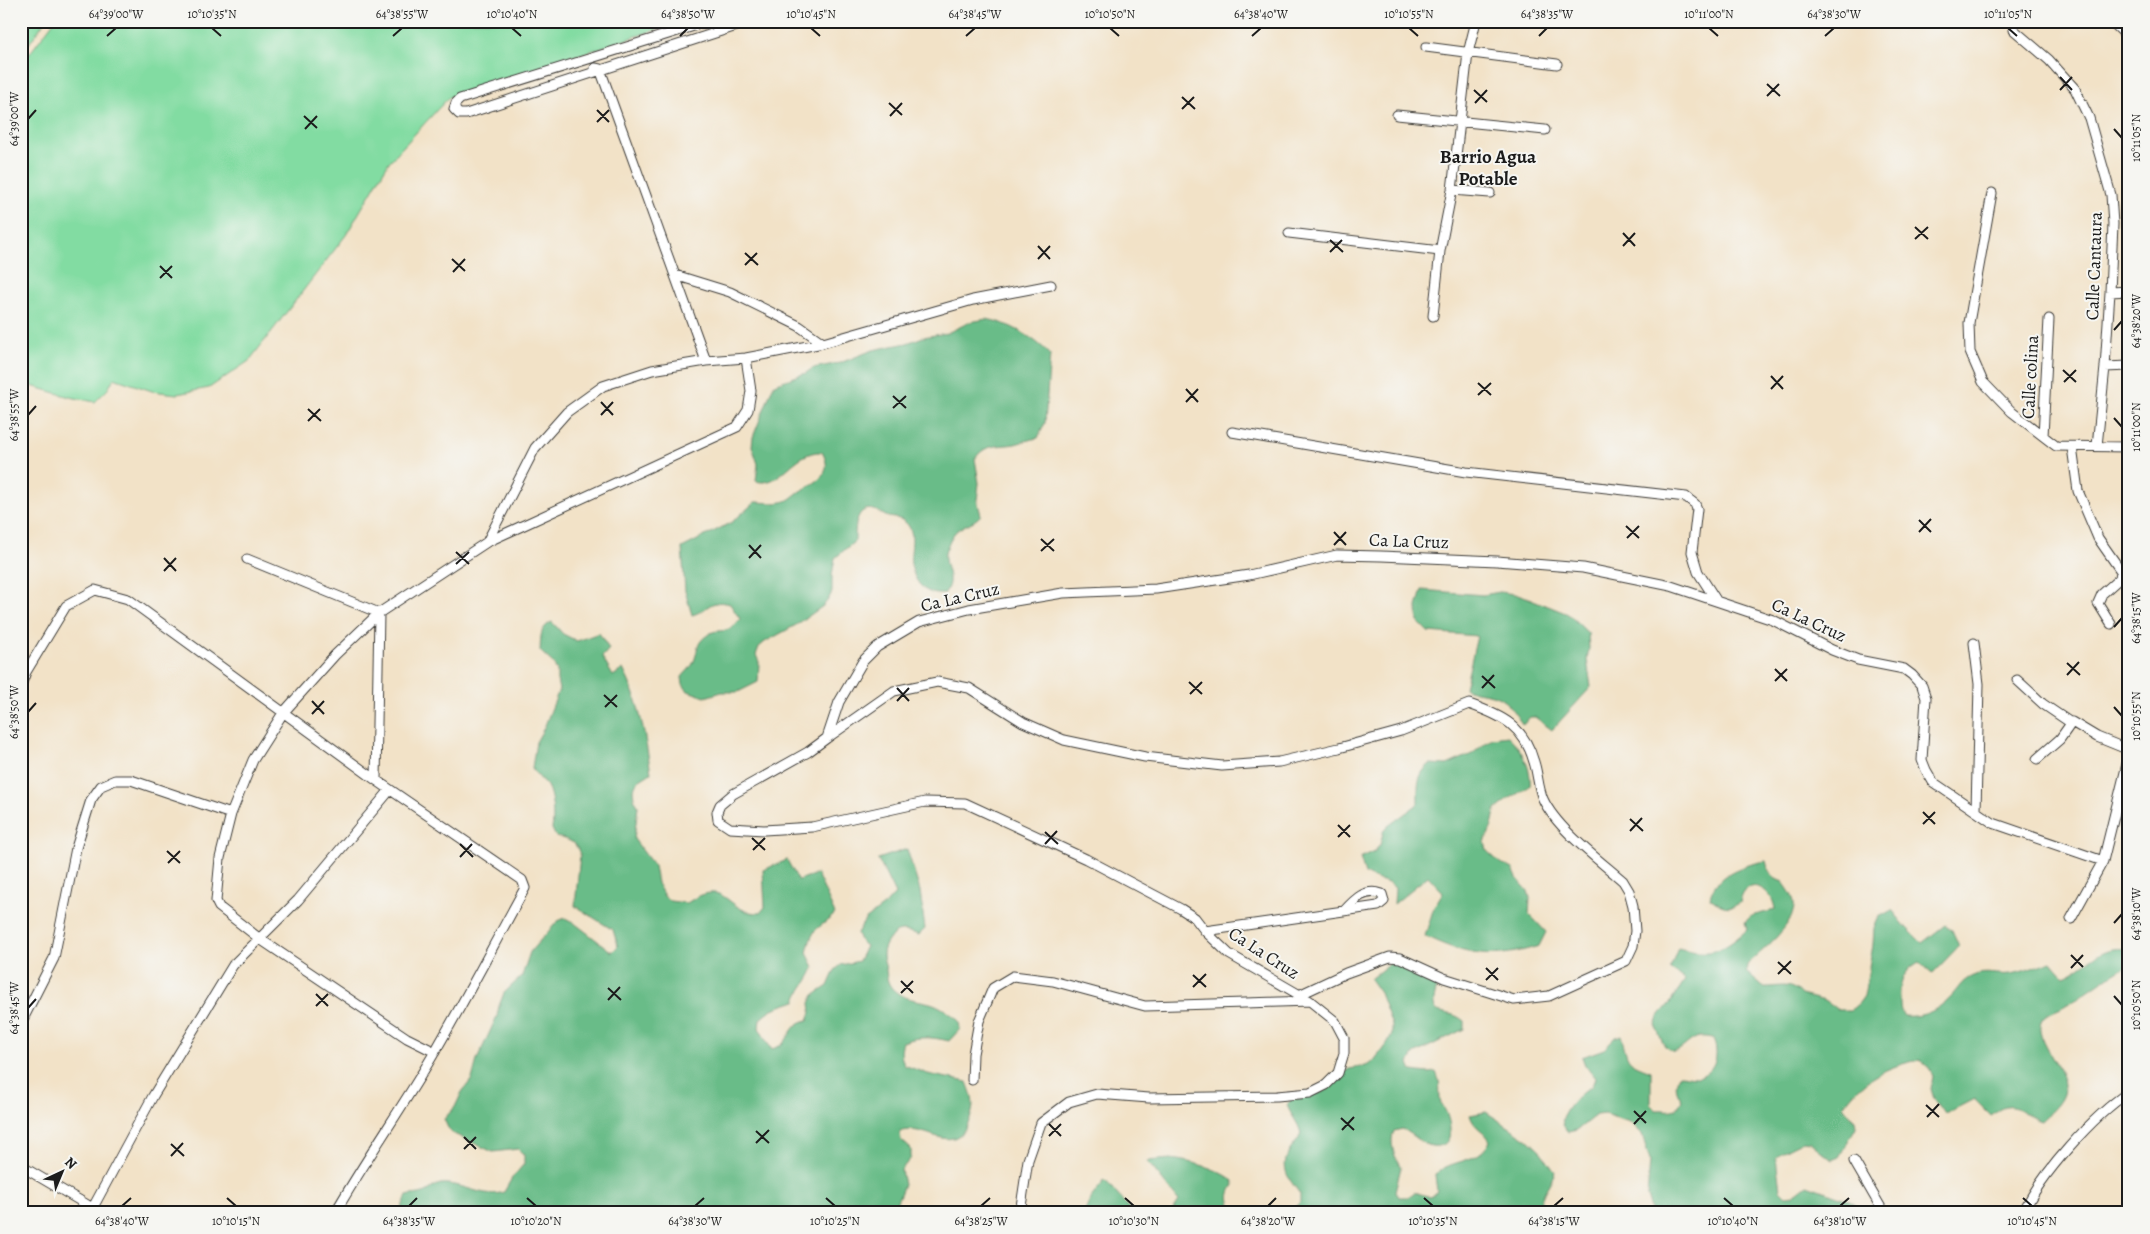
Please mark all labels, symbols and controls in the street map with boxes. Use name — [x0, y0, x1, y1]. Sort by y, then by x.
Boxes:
text: 64°39'00"W — [89, 6, 144, 22]
text: 10°10'35"N — [187, 6, 237, 22]
text: 64°38'55"W — [376, 6, 429, 22]
text: 10°10'40"N — [487, 6, 538, 22]
text: 64°38'50"W — [661, 6, 716, 22]
text: 10°10'45"N — [786, 6, 836, 22]
text: 64°38'45"W — [949, 6, 1002, 22]
text: 10°10'50"N — [1085, 6, 1136, 22]
text: 64°38'40"W — [1234, 6, 1289, 22]
text: 10°10'55"N — [1384, 6, 1434, 22]
text: 64°38'35"W — [1521, 6, 1574, 22]
text: 10°11'00"N — [1684, 6, 1734, 22]
text: 64°38'30"W — [1807, 6, 1862, 22]
text: 10°11'05"N — [1984, 6, 2032, 22]
text: 64°39'00"W — [6, 91, 22, 146]
text: 10°11'05"N — [2128, 114, 2144, 162]
district label: Barrio Agua Potable — [1440, 144, 1537, 192]
street label: Calle Cantaura — [2080, 211, 2108, 321]
text: 64°38'20"W — [2128, 293, 2144, 348]
street label: Calle colina — [2016, 334, 2044, 420]
text: 64°38'55"W — [6, 388, 22, 441]
text: 10°11'00"N — [2128, 402, 2144, 452]
street label: Ca La Cruz — [1369, 528, 1449, 554]
street label: Ca La Cruz — [918, 576, 1002, 618]
text: 64°38'15"W — [2128, 591, 2144, 644]
street label: Ca La Cruz — [1768, 592, 1850, 648]
text: 64°38'50"W — [6, 684, 22, 739]
text: 10°10'55"N — [2128, 691, 2144, 741]
text: 64°38'10"W — [2128, 887, 2144, 940]
street label: Ca La Cruz — [1224, 921, 1304, 985]
text: 10°10'50"N — [2128, 979, 2144, 1030]
text: 64°38'45"W — [6, 981, 22, 1034]
north arrow — [38, 1146, 88, 1196]
text: N — [60, 1153, 81, 1173]
text: 64°38'40"W — [95, 1213, 150, 1229]
text: 10°10'15"N — [212, 1213, 260, 1229]
text: 64°38'35"W — [383, 1213, 436, 1229]
text: 10°10'20"N — [510, 1213, 562, 1229]
text: 64°38'30"W — [668, 1213, 723, 1229]
text: 10°10'25"N — [810, 1213, 860, 1229]
text: 64°38'25"W — [954, 1213, 1008, 1229]
text: 10°10'30"N — [1109, 1213, 1160, 1229]
text: 64°38'20"W — [1241, 1213, 1296, 1229]
text: 10°10'35"N — [1408, 1213, 1458, 1229]
text: 64°38'15"W — [1528, 1213, 1581, 1229]
text: 10°10'40"N — [1708, 1213, 1759, 1229]
text: 64°38'10"W — [1814, 1213, 1867, 1229]
text: 10°10'45"N — [2007, 1213, 2057, 1229]

